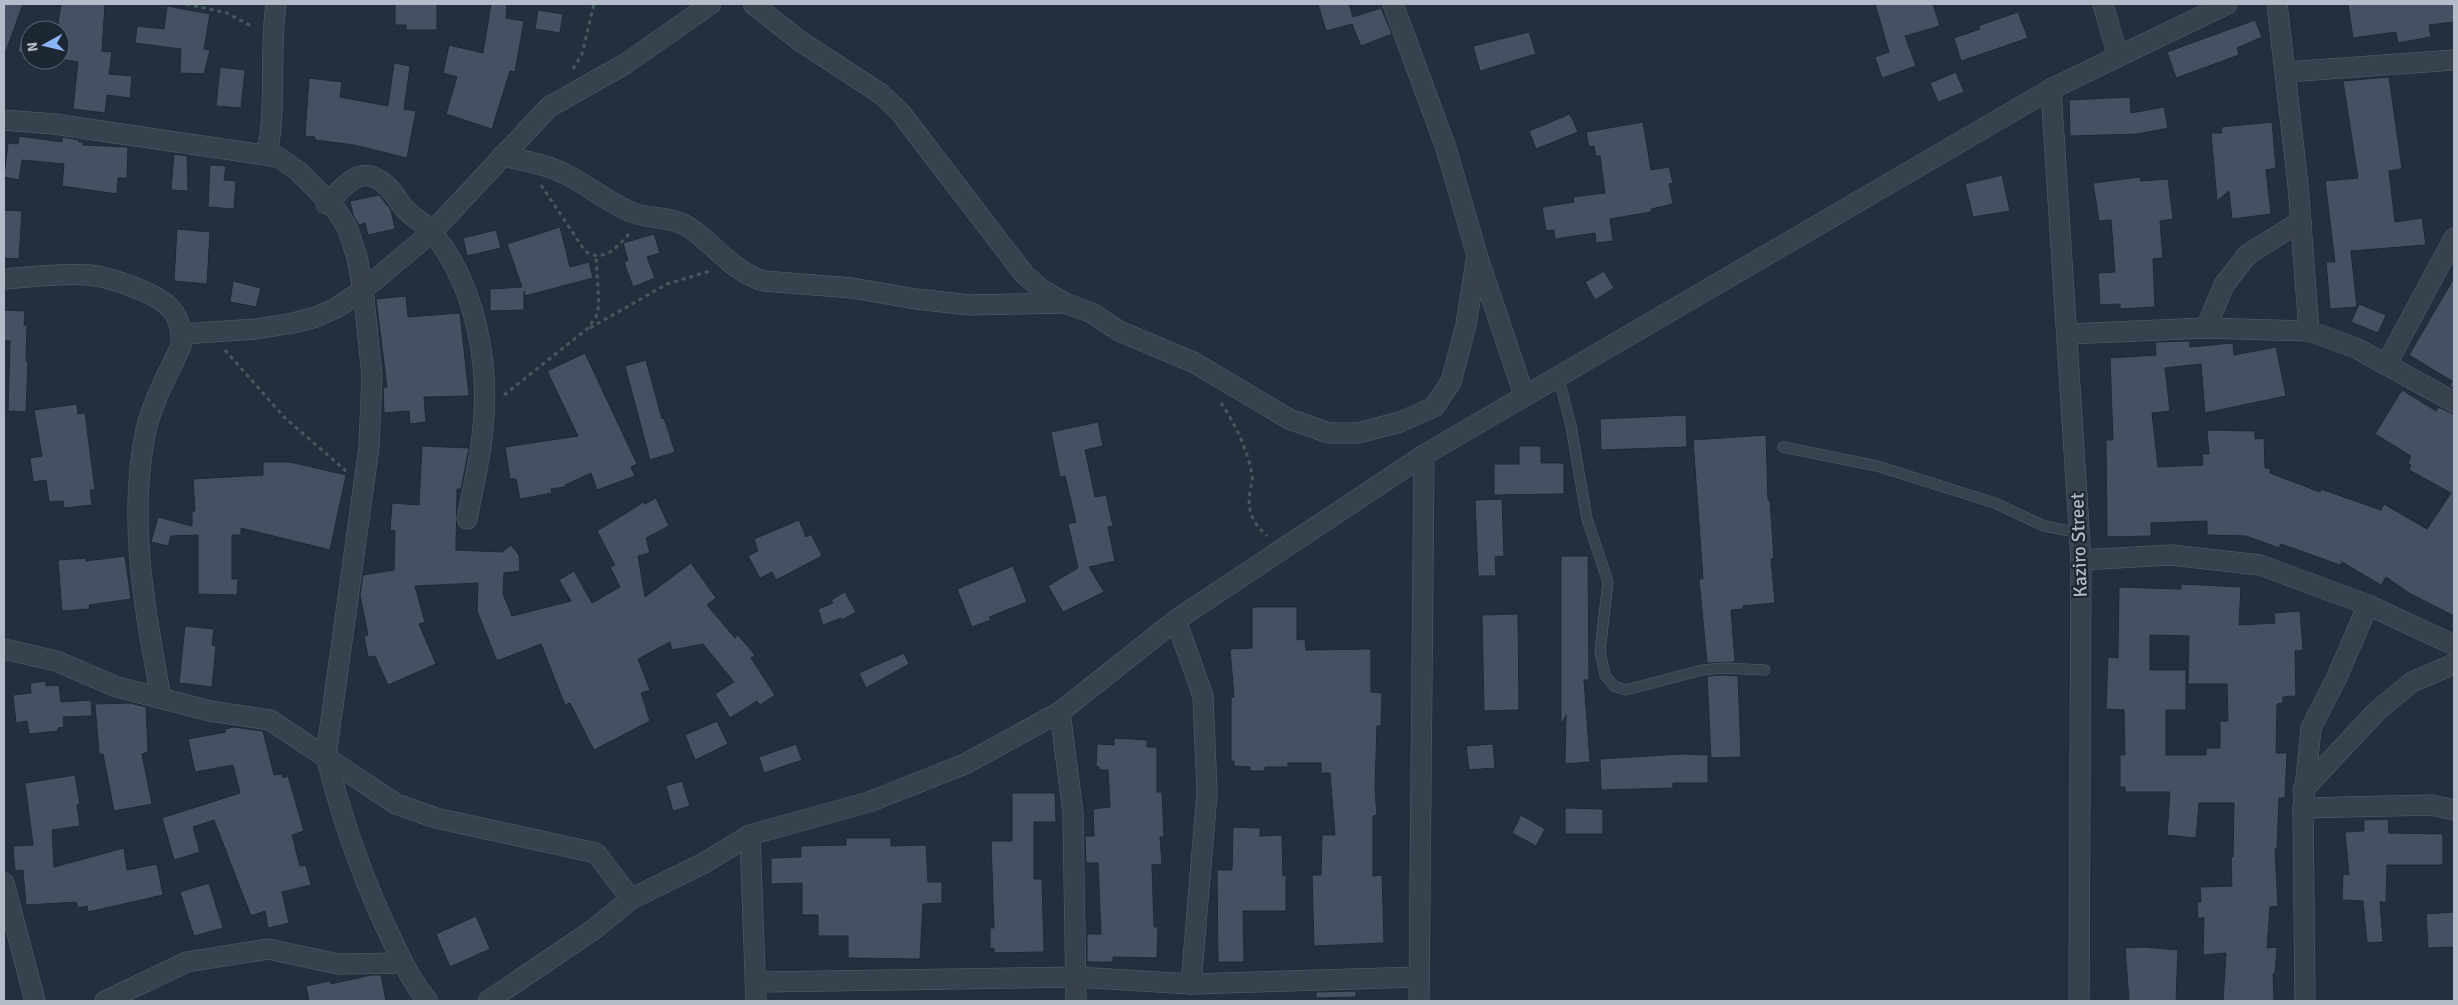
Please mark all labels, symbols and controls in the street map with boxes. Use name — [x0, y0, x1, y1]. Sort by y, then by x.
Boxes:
north arrow — [20, 20, 70, 70]
text: N — [24, 41, 42, 53]
street label: Kaziro Street — [2065, 492, 2093, 598]

